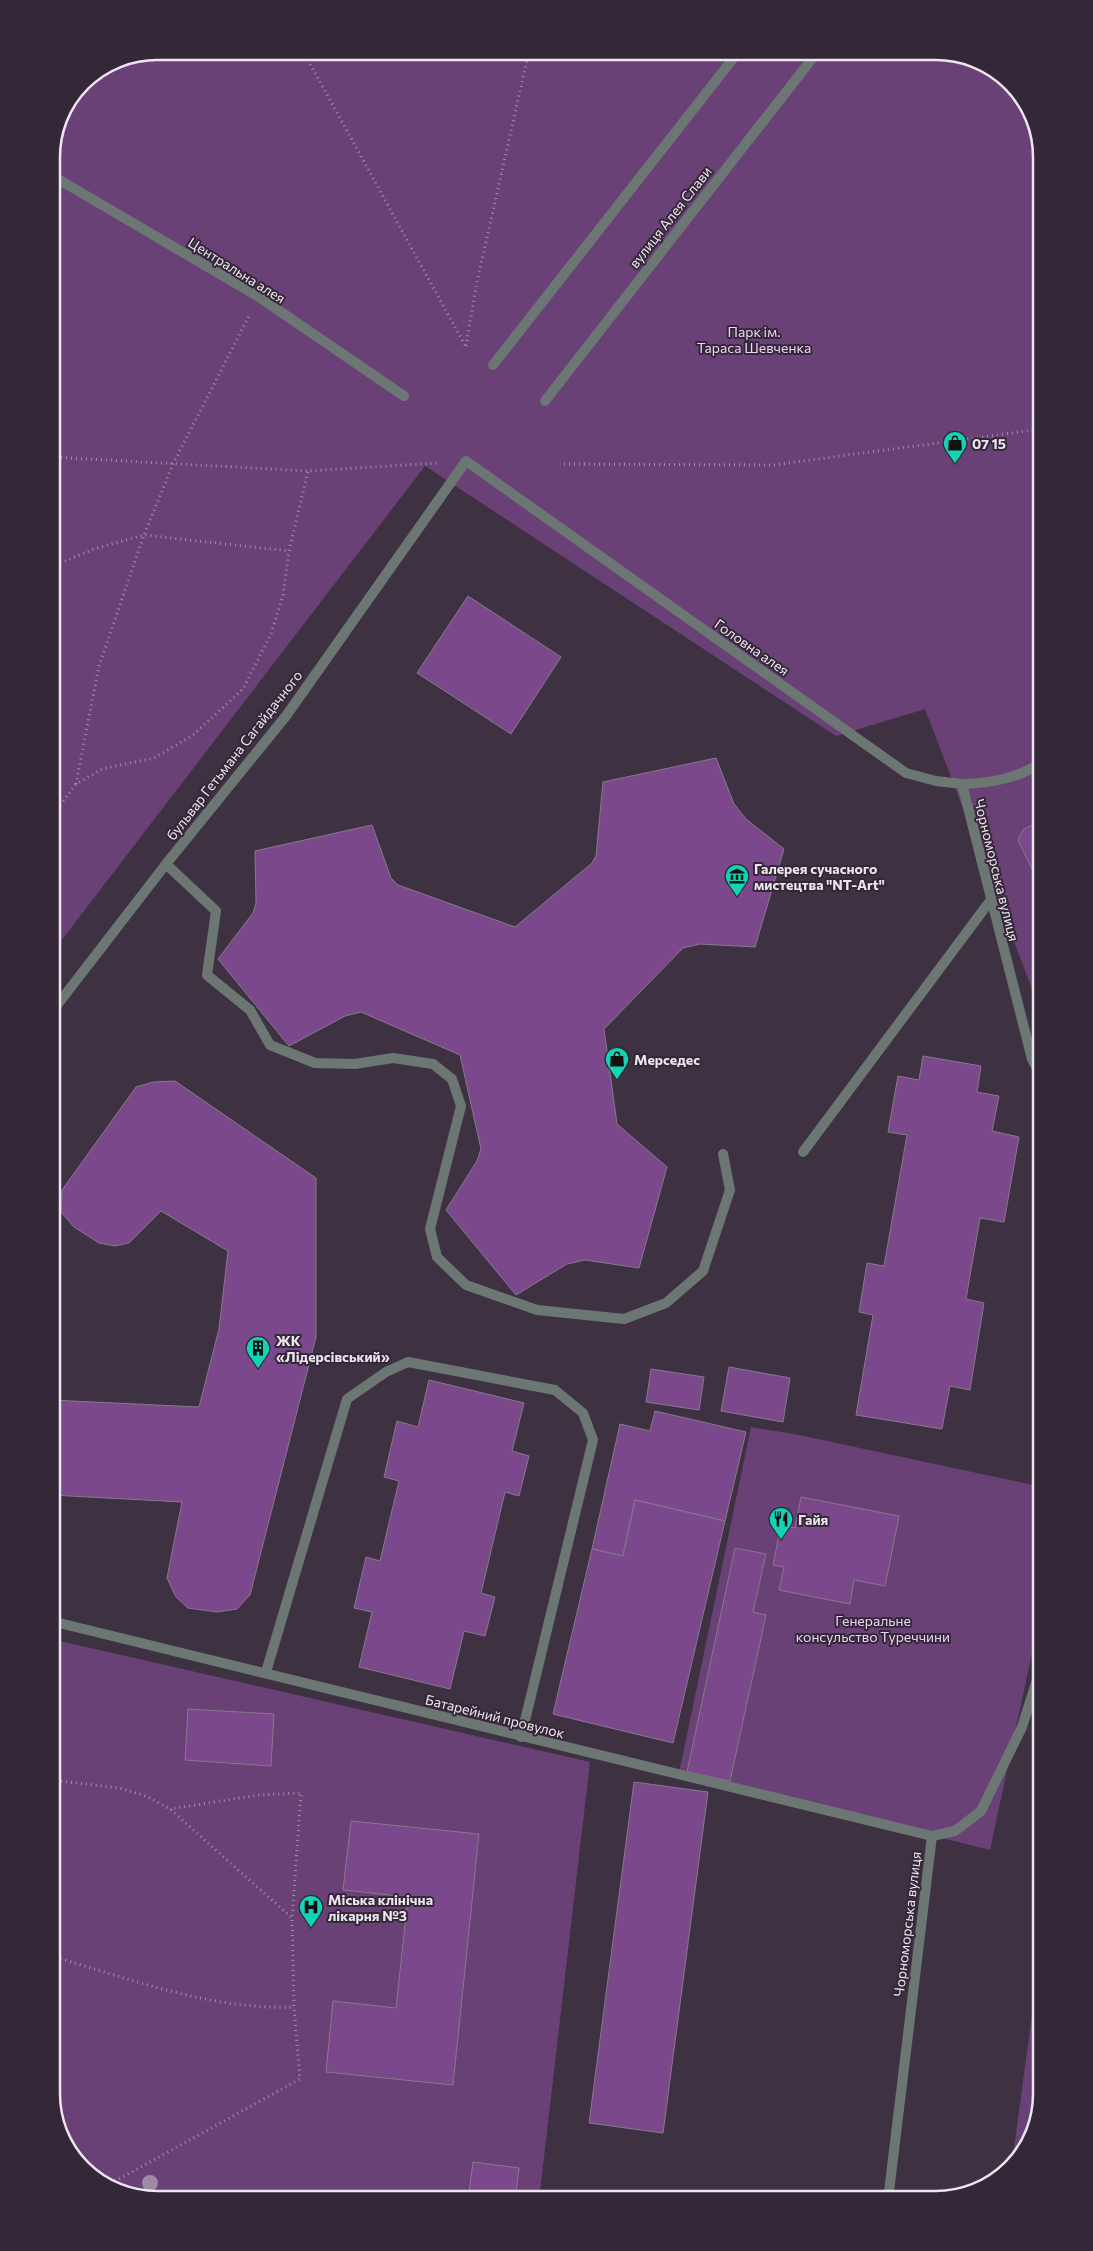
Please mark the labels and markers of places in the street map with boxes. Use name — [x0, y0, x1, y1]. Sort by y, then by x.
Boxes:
shop icon: 07 15 — [942, 430, 968, 464]
place label: 07 15 — [972, 435, 1006, 452]
place label: Галерея сучасного мистецтва "NT-Art" — [754, 860, 885, 893]
museum icon: Галерея сучасного мистецтва "NT-Art" — [724, 863, 750, 897]
shop icon: Мерседес — [604, 1046, 630, 1080]
place label: Мерседес — [634, 1051, 700, 1068]
place label: ЖК «Лідерсівський» — [276, 1332, 390, 1365]
building icon: ЖК «Лідерсівський» — [245, 1335, 271, 1369]
restaurant icon: Гайя — [768, 1506, 794, 1540]
place label: Гайя — [798, 1511, 828, 1528]
place label: Міська клінічна лікарня №3 — [328, 1891, 433, 1924]
hospital icon: Міська клінічна лікарня №3 — [298, 1894, 324, 1928]

